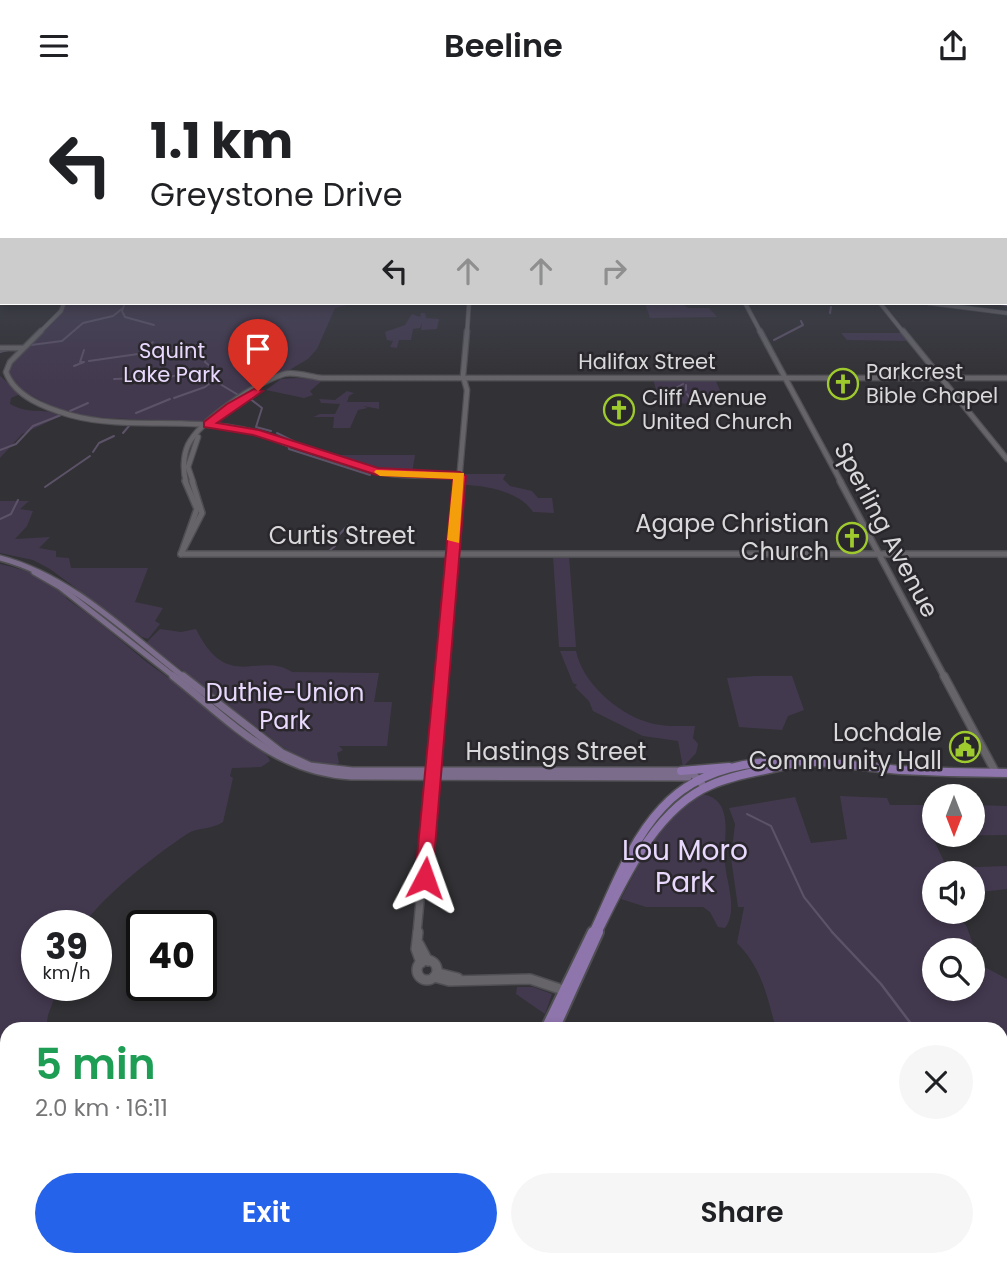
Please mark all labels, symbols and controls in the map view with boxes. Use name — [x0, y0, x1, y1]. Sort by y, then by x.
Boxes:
text: Beeline — [444, 23, 563, 68]
icon: menu — [35, 27, 73, 65]
icon: share — [934, 27, 972, 65]
text: 1.1 km — [150, 107, 293, 175]
icon: left — [35, 119, 126, 210]
text: Greystone Drive — [150, 172, 403, 217]
icon: left — [376, 252, 414, 290]
icon: ahead — [449, 252, 487, 290]
icon: ahead — [522, 252, 560, 290]
icon: right — [595, 252, 633, 290]
pin — [228, 319, 288, 391]
icon: arrive — [239, 330, 277, 368]
park label: Squint Lake Park — [123, 336, 221, 389]
street label: Halifax Street — [578, 347, 716, 376]
place label: Parkcrest Bible Chapel — [866, 357, 998, 410]
church icon: Parkcrest Bible Chapel — [826, 367, 860, 401]
place label: Cliff Avenue United Church — [642, 383, 792, 436]
church icon: Cliff Avenue United Church — [602, 393, 636, 427]
street label: Sperling Avenue — [826, 436, 947, 623]
place label: Agape Christian Church — [635, 507, 829, 568]
street label: Curtis Street — [269, 519, 415, 552]
church icon: Agape Christian Church — [835, 521, 869, 555]
park label: Duthie-Union Park — [206, 676, 364, 737]
place label: Lochdale Community Hall — [749, 716, 942, 777]
public building icon: Lochdale Community Hall — [948, 730, 982, 764]
street label: Hastings Street — [466, 735, 646, 768]
north arrow — [922, 784, 985, 847]
map controls — [922, 784, 985, 1001]
park label: Lou Moro Park — [622, 831, 748, 902]
position arrow — [388, 841, 462, 915]
button: sound — [922, 861, 985, 924]
speed limit sign: 40 — [126, 910, 217, 1001]
text: 39 — [45, 922, 88, 971]
button: search — [922, 938, 985, 1001]
text: km/h — [43, 960, 90, 985]
text: 5 min — [35, 1035, 156, 1094]
button: close — [899, 1045, 973, 1119]
text: 2.0 km · 16:11 — [35, 1092, 168, 1124]
button: Exit — [35, 1173, 497, 1253]
button: Share — [511, 1173, 973, 1253]

